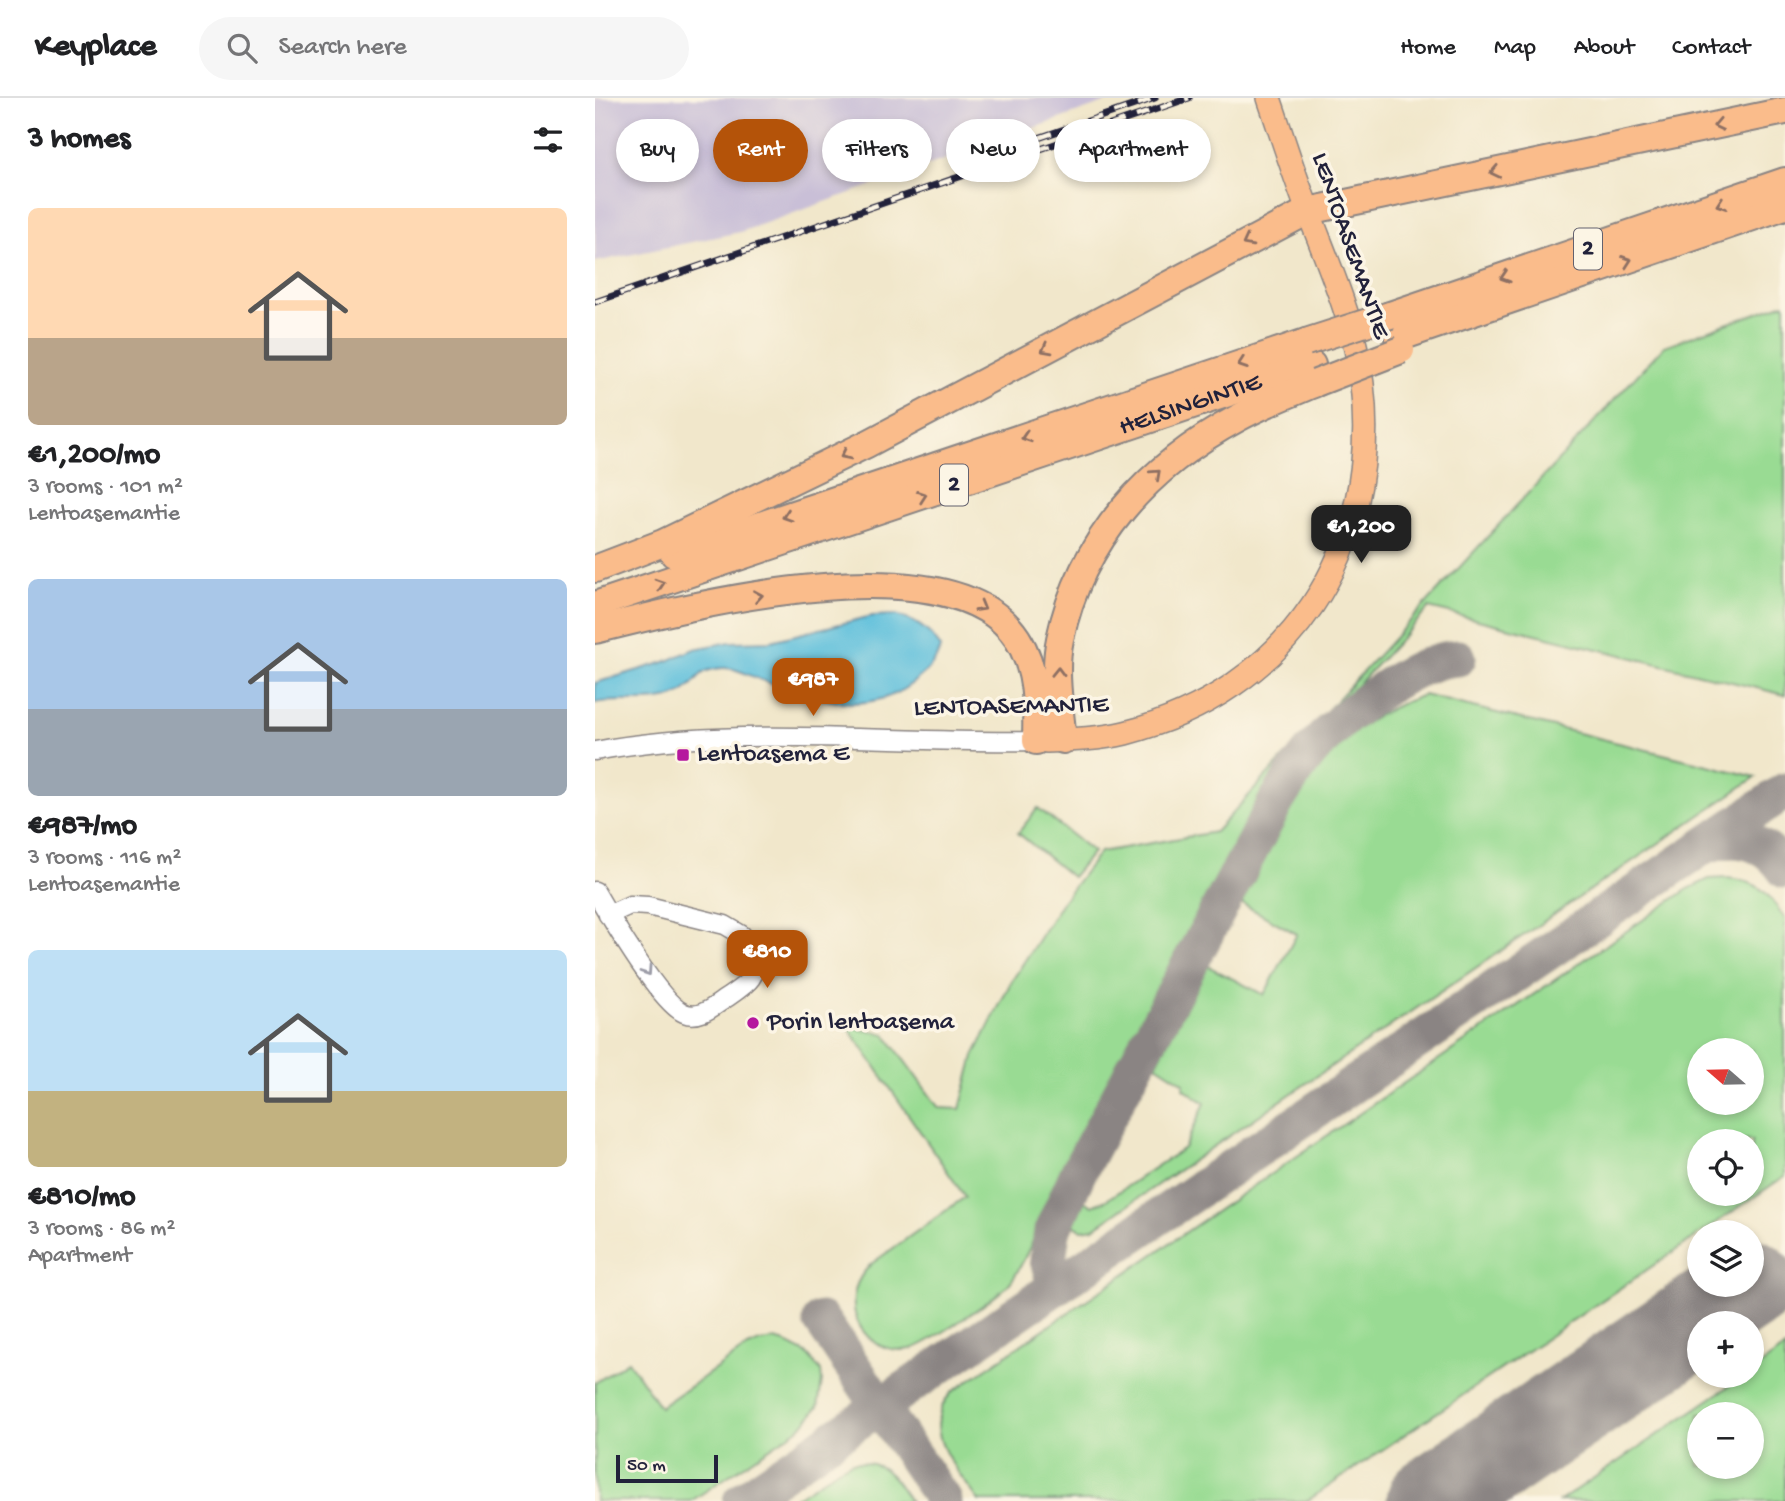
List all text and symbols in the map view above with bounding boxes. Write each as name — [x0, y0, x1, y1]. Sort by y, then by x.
search box — [199, 17, 689, 80]
text: Keyplace — [35, 29, 157, 67]
icon: search — [223, 29, 261, 67]
text: Search here — [279, 33, 407, 64]
text: Home — [1400, 34, 1456, 63]
text: Map — [1494, 34, 1536, 63]
text: About — [1574, 34, 1634, 63]
text: Contact — [1672, 34, 1750, 63]
one-way arrow — [1712, 117, 1724, 132]
chip: Buy — [616, 119, 699, 182]
chip: Rent — [713, 119, 808, 182]
chip: Filters — [822, 119, 932, 182]
chip: New — [946, 119, 1040, 182]
chip: Apartment — [1054, 119, 1211, 182]
icon: filters — [529, 121, 567, 159]
text: 3 homes — [28, 123, 130, 158]
street label: LENTOASEMANTIE — [1303, 149, 1396, 344]
one-way arrow — [1489, 163, 1501, 178]
one-way arrow — [1715, 196, 1727, 210]
road number: 2 — [1574, 229, 1602, 270]
one-way arrow — [1242, 234, 1255, 248]
icon: home — [235, 253, 361, 379]
one-way arrow — [1621, 255, 1633, 269]
one-way arrow — [1500, 269, 1512, 283]
one-way arrow — [1041, 341, 1054, 354]
one-way arrow — [1236, 356, 1248, 370]
street label: HELSINGINTIE — [1115, 367, 1266, 444]
one-way arrow — [1020, 429, 1033, 443]
text: €1,200/mo — [28, 439, 160, 474]
one-way arrow — [840, 446, 852, 460]
road number: 2 — [940, 464, 968, 506]
one-way arrow — [1148, 470, 1161, 482]
text: 3 rooms · 101 m² — [28, 474, 183, 501]
one-way arrow — [915, 490, 928, 504]
text: Lentoasemantie — [28, 501, 180, 528]
pin: €1,200 — [1304, 505, 1418, 565]
one-way arrow — [781, 508, 793, 522]
text: €1,200 — [1327, 514, 1395, 541]
one-way arrow — [653, 577, 665, 592]
one-way arrow — [752, 590, 764, 605]
one-way arrow — [973, 599, 986, 612]
icon: home — [235, 624, 361, 750]
pin: €987 — [772, 658, 854, 718]
one-way arrow — [1051, 666, 1066, 677]
text: €987 — [788, 667, 838, 694]
street label: LENTOASEMANTIE — [913, 691, 1109, 725]
place label: Lentoasema E — [697, 740, 850, 771]
marker: Lentoasema E — [675, 747, 691, 763]
text: €987/mo — [28, 810, 137, 845]
text: 3 rooms · 116 m² — [28, 845, 181, 872]
text: Lentoasemantie — [28, 872, 180, 899]
pin: €810 — [726, 930, 808, 990]
text: €810 — [743, 939, 791, 966]
one-way arrow — [638, 963, 651, 976]
icon: home — [235, 995, 361, 1121]
place label: Porin lentoasema — [766, 1008, 956, 1039]
marker: Porin lentoasema — [745, 1015, 761, 1031]
north arrow — [1687, 1038, 1764, 1115]
map controls — [1687, 1038, 1764, 1479]
button: locate — [1687, 1129, 1764, 1206]
text: €810/mo — [28, 1181, 136, 1216]
text: 3 rooms · 86 m² — [28, 1216, 175, 1243]
button: layers — [1687, 1220, 1764, 1297]
text: Apartment — [28, 1243, 132, 1270]
button: + — [1687, 1311, 1764, 1388]
button: − — [1687, 1402, 1764, 1479]
scale bar — [616, 1452, 717, 1484]
text: 50 m — [627, 1455, 666, 1478]

